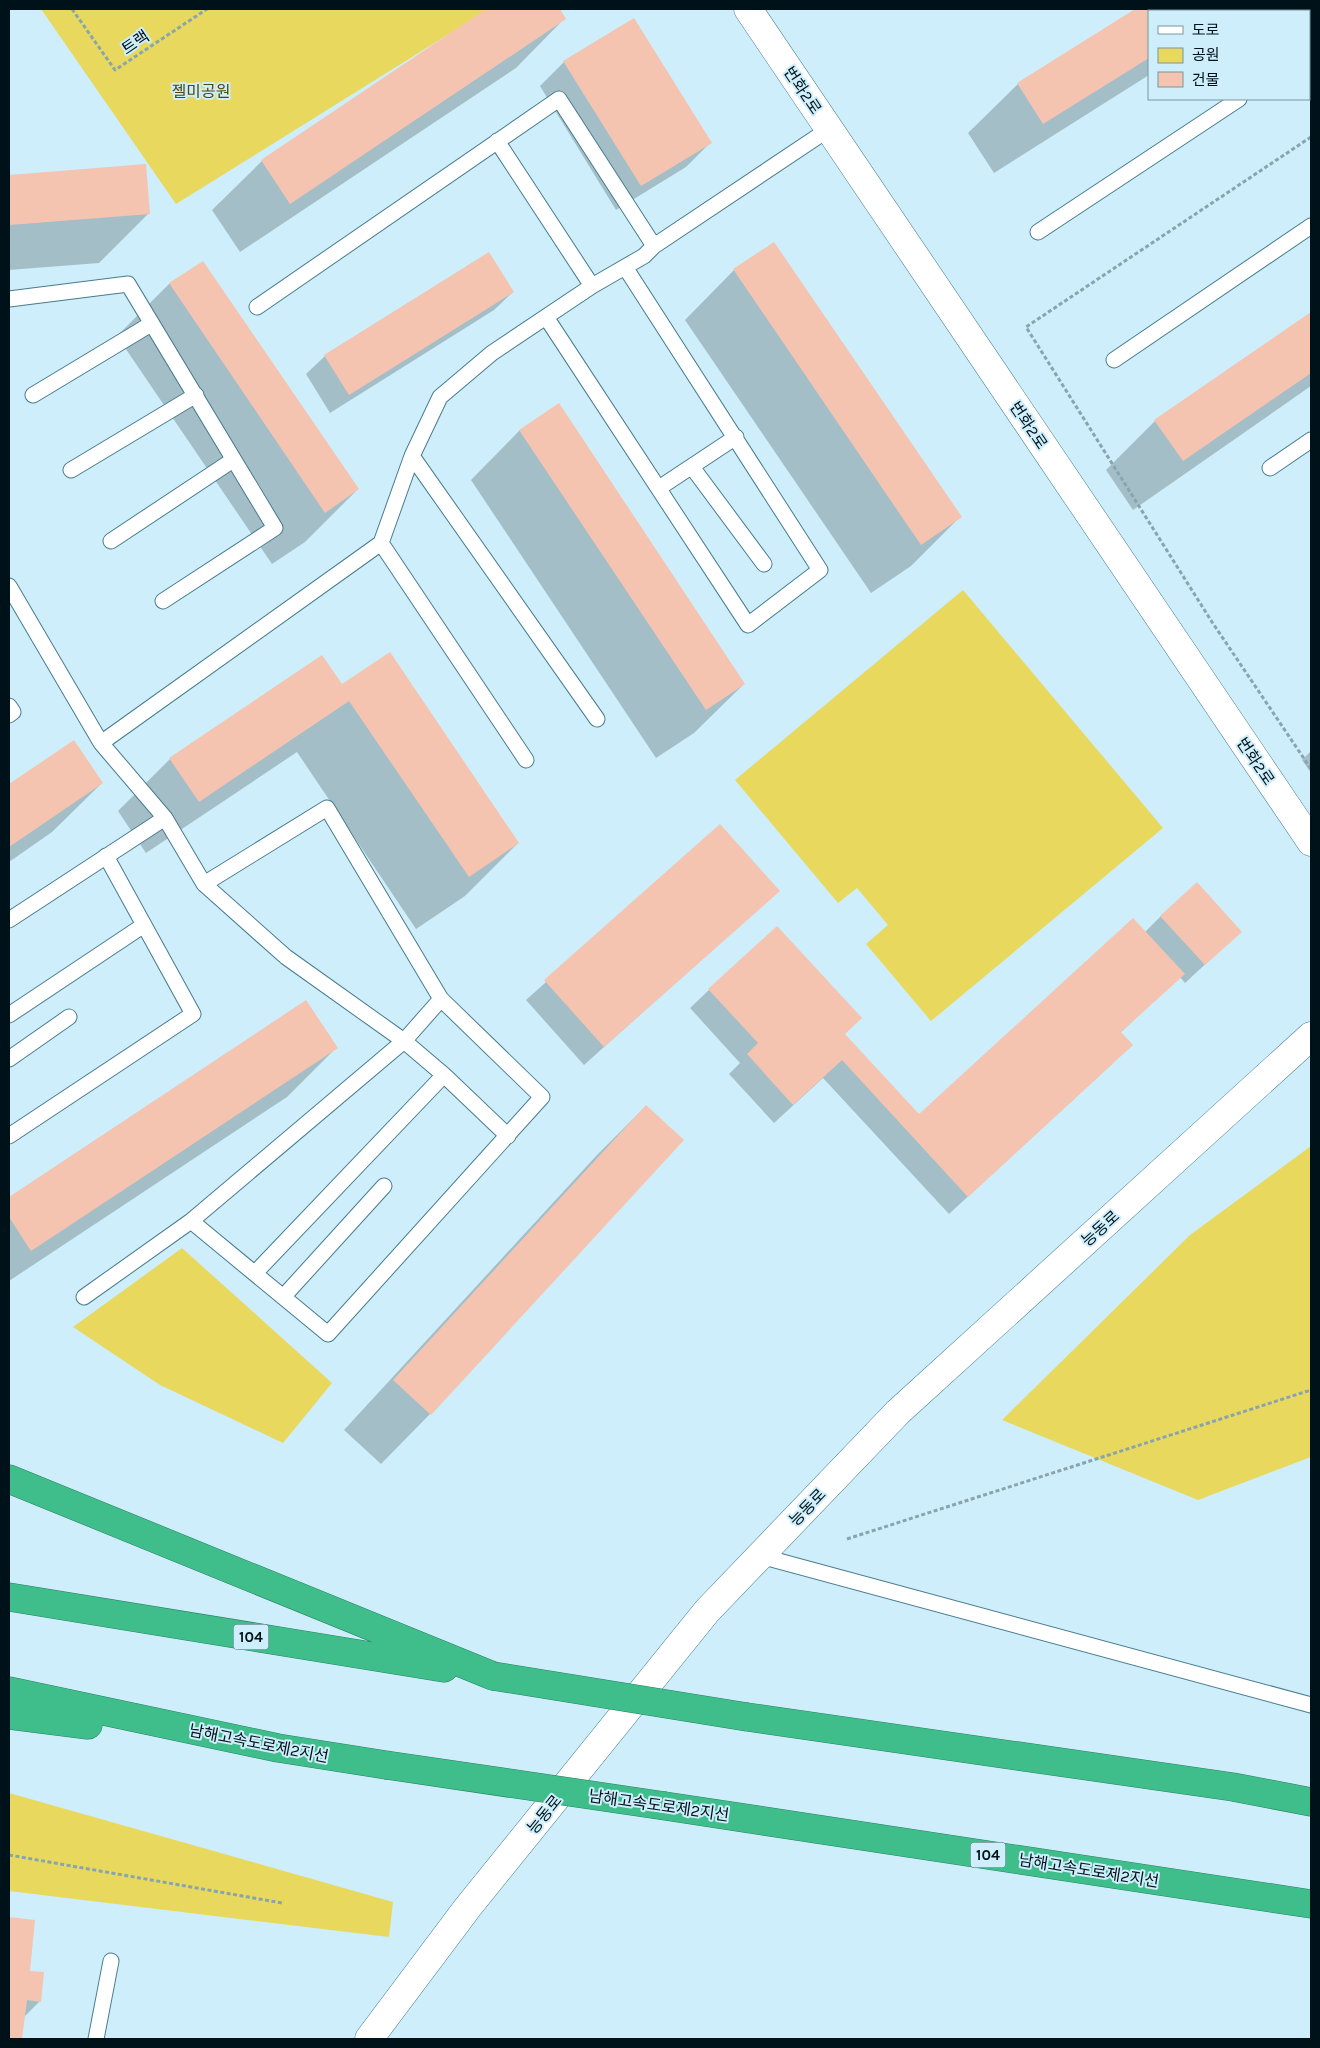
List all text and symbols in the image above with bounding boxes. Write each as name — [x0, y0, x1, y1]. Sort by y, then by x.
legend — [1148, 10, 1310, 100]
text: 도로 — [1192, 21, 1220, 39]
street label: 트랙 — [118, 26, 153, 59]
text: 공원 — [1192, 46, 1220, 64]
street label: 번화2로 — [780, 63, 826, 118]
text: 건물 — [1192, 71, 1220, 89]
park label: 젤미공원 — [172, 82, 230, 101]
street label: 번화2로 — [1006, 398, 1052, 453]
street label: 번화2로 — [1233, 734, 1279, 789]
street label: 능동로 — [1078, 1206, 1123, 1250]
street label: 능동로 — [785, 1485, 830, 1530]
road number: 104 — [234, 1624, 268, 1650]
street label: 남해고속도로제2지선 — [188, 1721, 330, 1766]
street label: 남해고속도로제2지선 — [587, 1786, 730, 1825]
street label: 능동로 — [523, 1791, 566, 1837]
road number: 104 — [970, 1842, 1006, 1868]
street label: 남해고속도로제2지선 — [1017, 1850, 1160, 1891]

